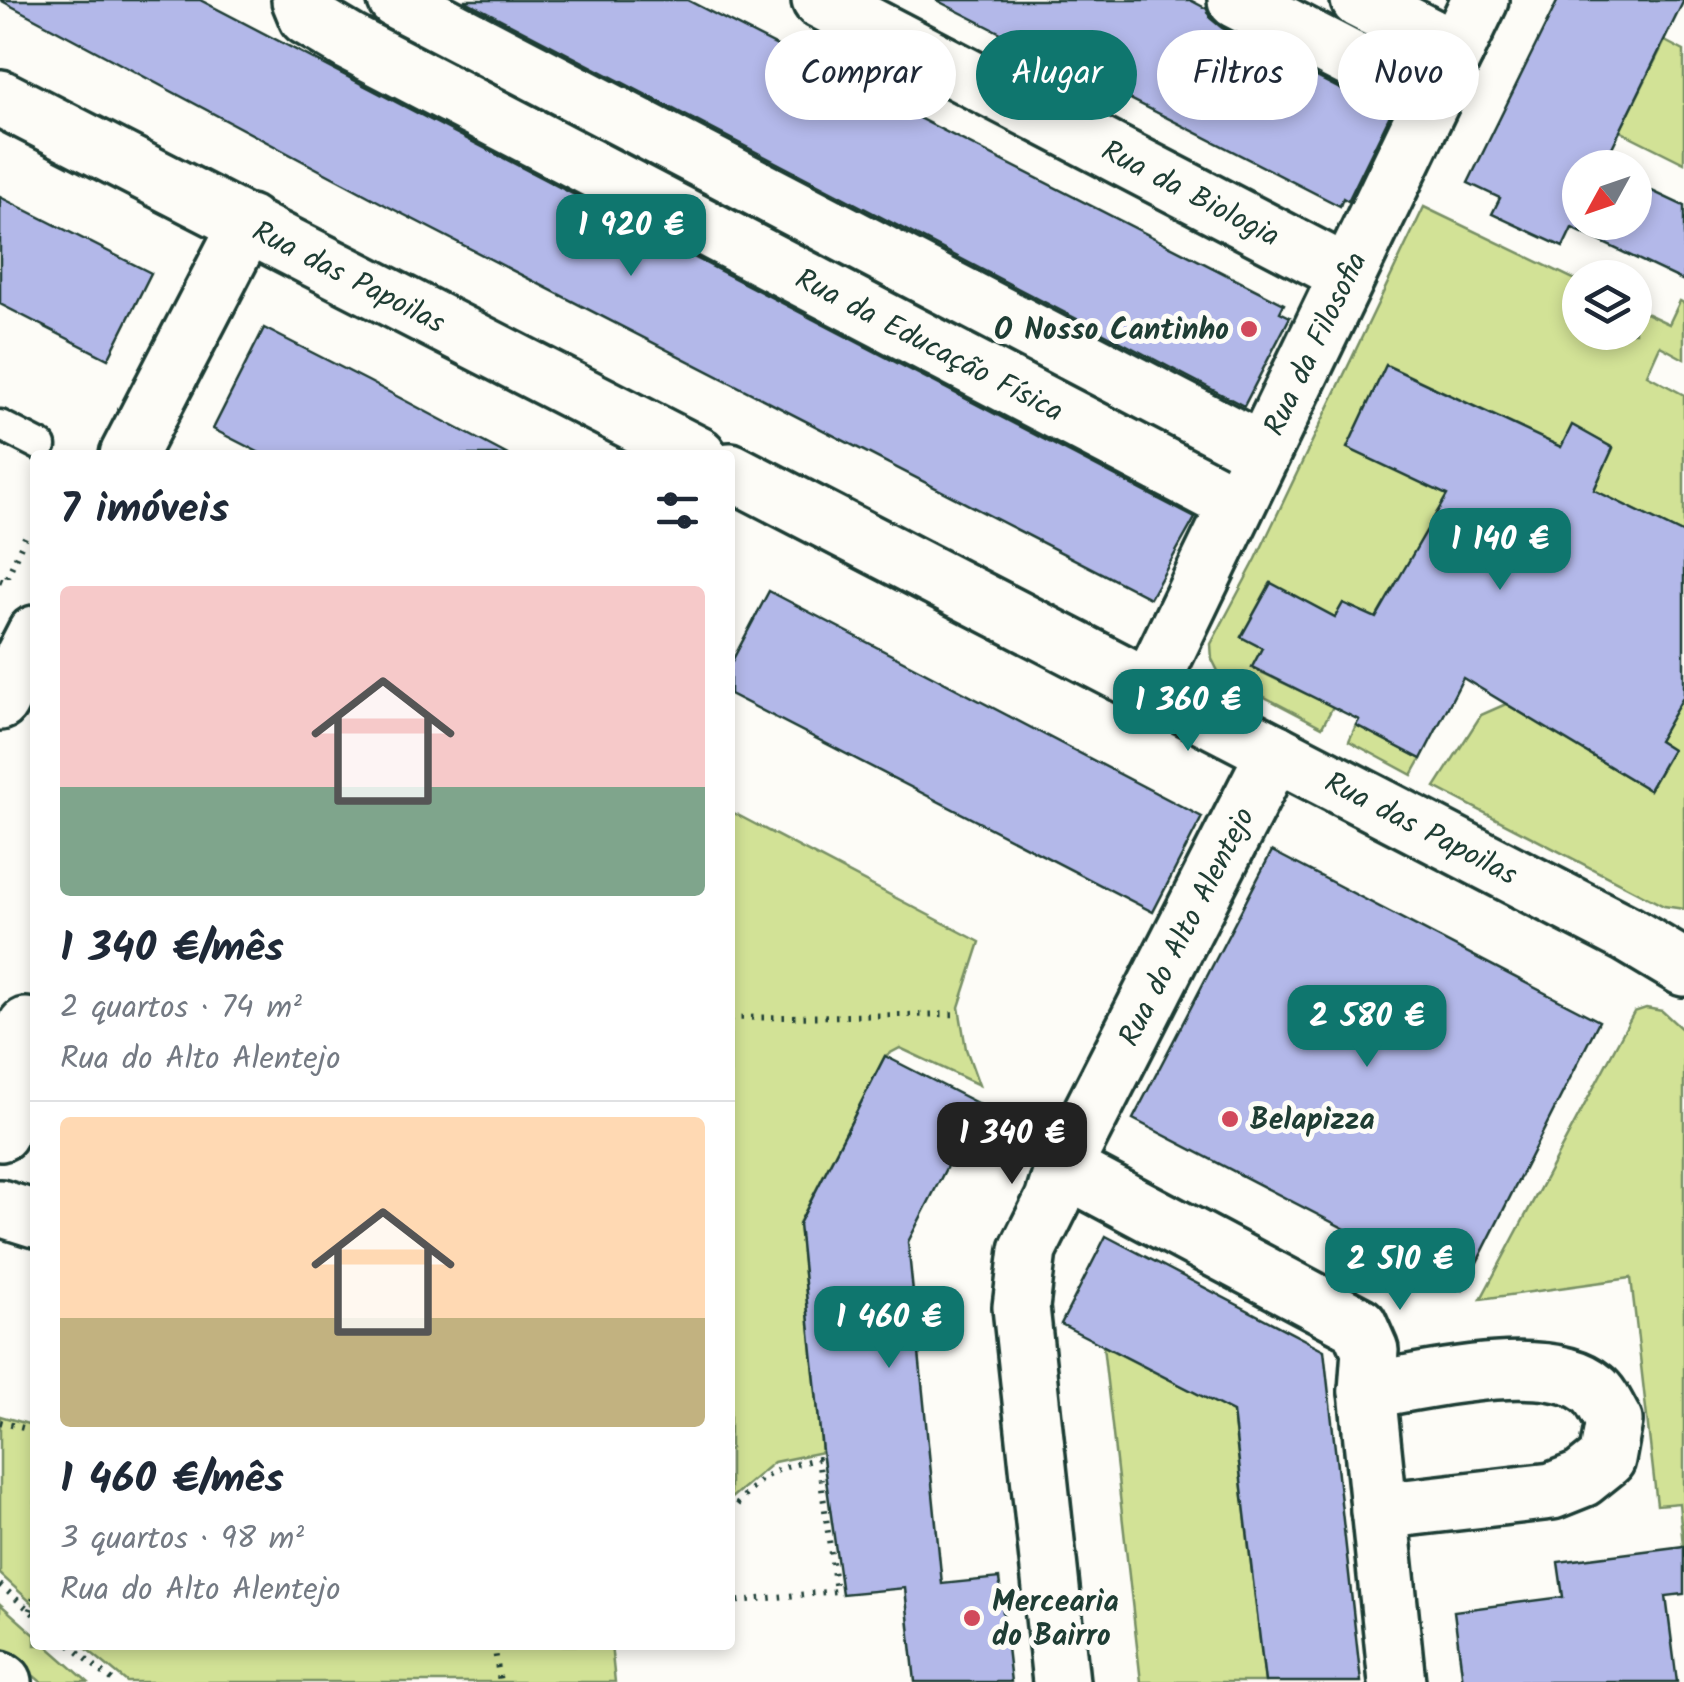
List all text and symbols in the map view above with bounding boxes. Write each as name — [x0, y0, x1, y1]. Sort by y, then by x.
chip: Comprar — [765, 30, 956, 120]
chip: Alugar — [976, 30, 1137, 120]
chip: Filtros — [1157, 30, 1318, 120]
chip: Novo — [1338, 30, 1479, 120]
street label: Rua da Biologia — [1092, 128, 1288, 261]
north arrow — [1562, 150, 1652, 240]
map controls — [1562, 150, 1652, 350]
pin: 1 920 € — [539, 194, 723, 279]
text: 1 920 € — [578, 201, 684, 252]
street label: Rua das Papoilas — [243, 209, 453, 348]
street label: Rua da Filosofia — [1252, 244, 1381, 445]
street label: Rua da Educação Física — [786, 256, 1072, 436]
button: layers — [1562, 260, 1652, 350]
place label: O Nosso Cantinho — [994, 307, 1229, 355]
marker: O Nosso Cantinho — [1238, 318, 1260, 340]
text: 7 imóveis — [60, 477, 229, 544]
icon: filters — [650, 483, 705, 538]
pin: 1 140 € — [1408, 508, 1592, 593]
text: 1 140 € — [1451, 515, 1549, 566]
icon: home — [293, 651, 473, 831]
pin: 1 360 € — [1096, 669, 1280, 754]
text: 1 360 € — [1135, 676, 1241, 727]
street label: Rua das Papoilas — [1315, 760, 1526, 900]
street label: Rua do Alto Alentejo — [1107, 799, 1269, 1055]
text: 1 340 €/mês — [60, 916, 284, 983]
text: 2 quartos · 74 m² — [60, 983, 302, 1034]
pin: 2 580 € — [1275, 985, 1459, 1070]
text: 2 580 € — [1309, 992, 1425, 1043]
text: Rua do Alto Alentejo — [60, 1034, 340, 1085]
place label: Belapizza — [1250, 1097, 1375, 1145]
pin: 1 340 € — [920, 1102, 1104, 1187]
marker: Belapizza — [1219, 1108, 1241, 1130]
text: 1 340 € — [959, 1109, 1065, 1160]
icon: home — [293, 1182, 473, 1362]
pin: 2 510 € — [1308, 1228, 1492, 1313]
text: 2 510 € — [1347, 1235, 1453, 1286]
pin: 1 460 € — [797, 1286, 981, 1371]
text: 1 460 € — [836, 1293, 942, 1344]
text: 1 460 €/mês — [60, 1447, 284, 1514]
text: 3 quartos · 98 m² — [60, 1514, 304, 1565]
text: Rua do Alto Alentejo — [60, 1565, 340, 1616]
place label: Mercearia do Bairro — [992, 1579, 1119, 1661]
marker: Mercearia do Bairro — [961, 1607, 983, 1629]

